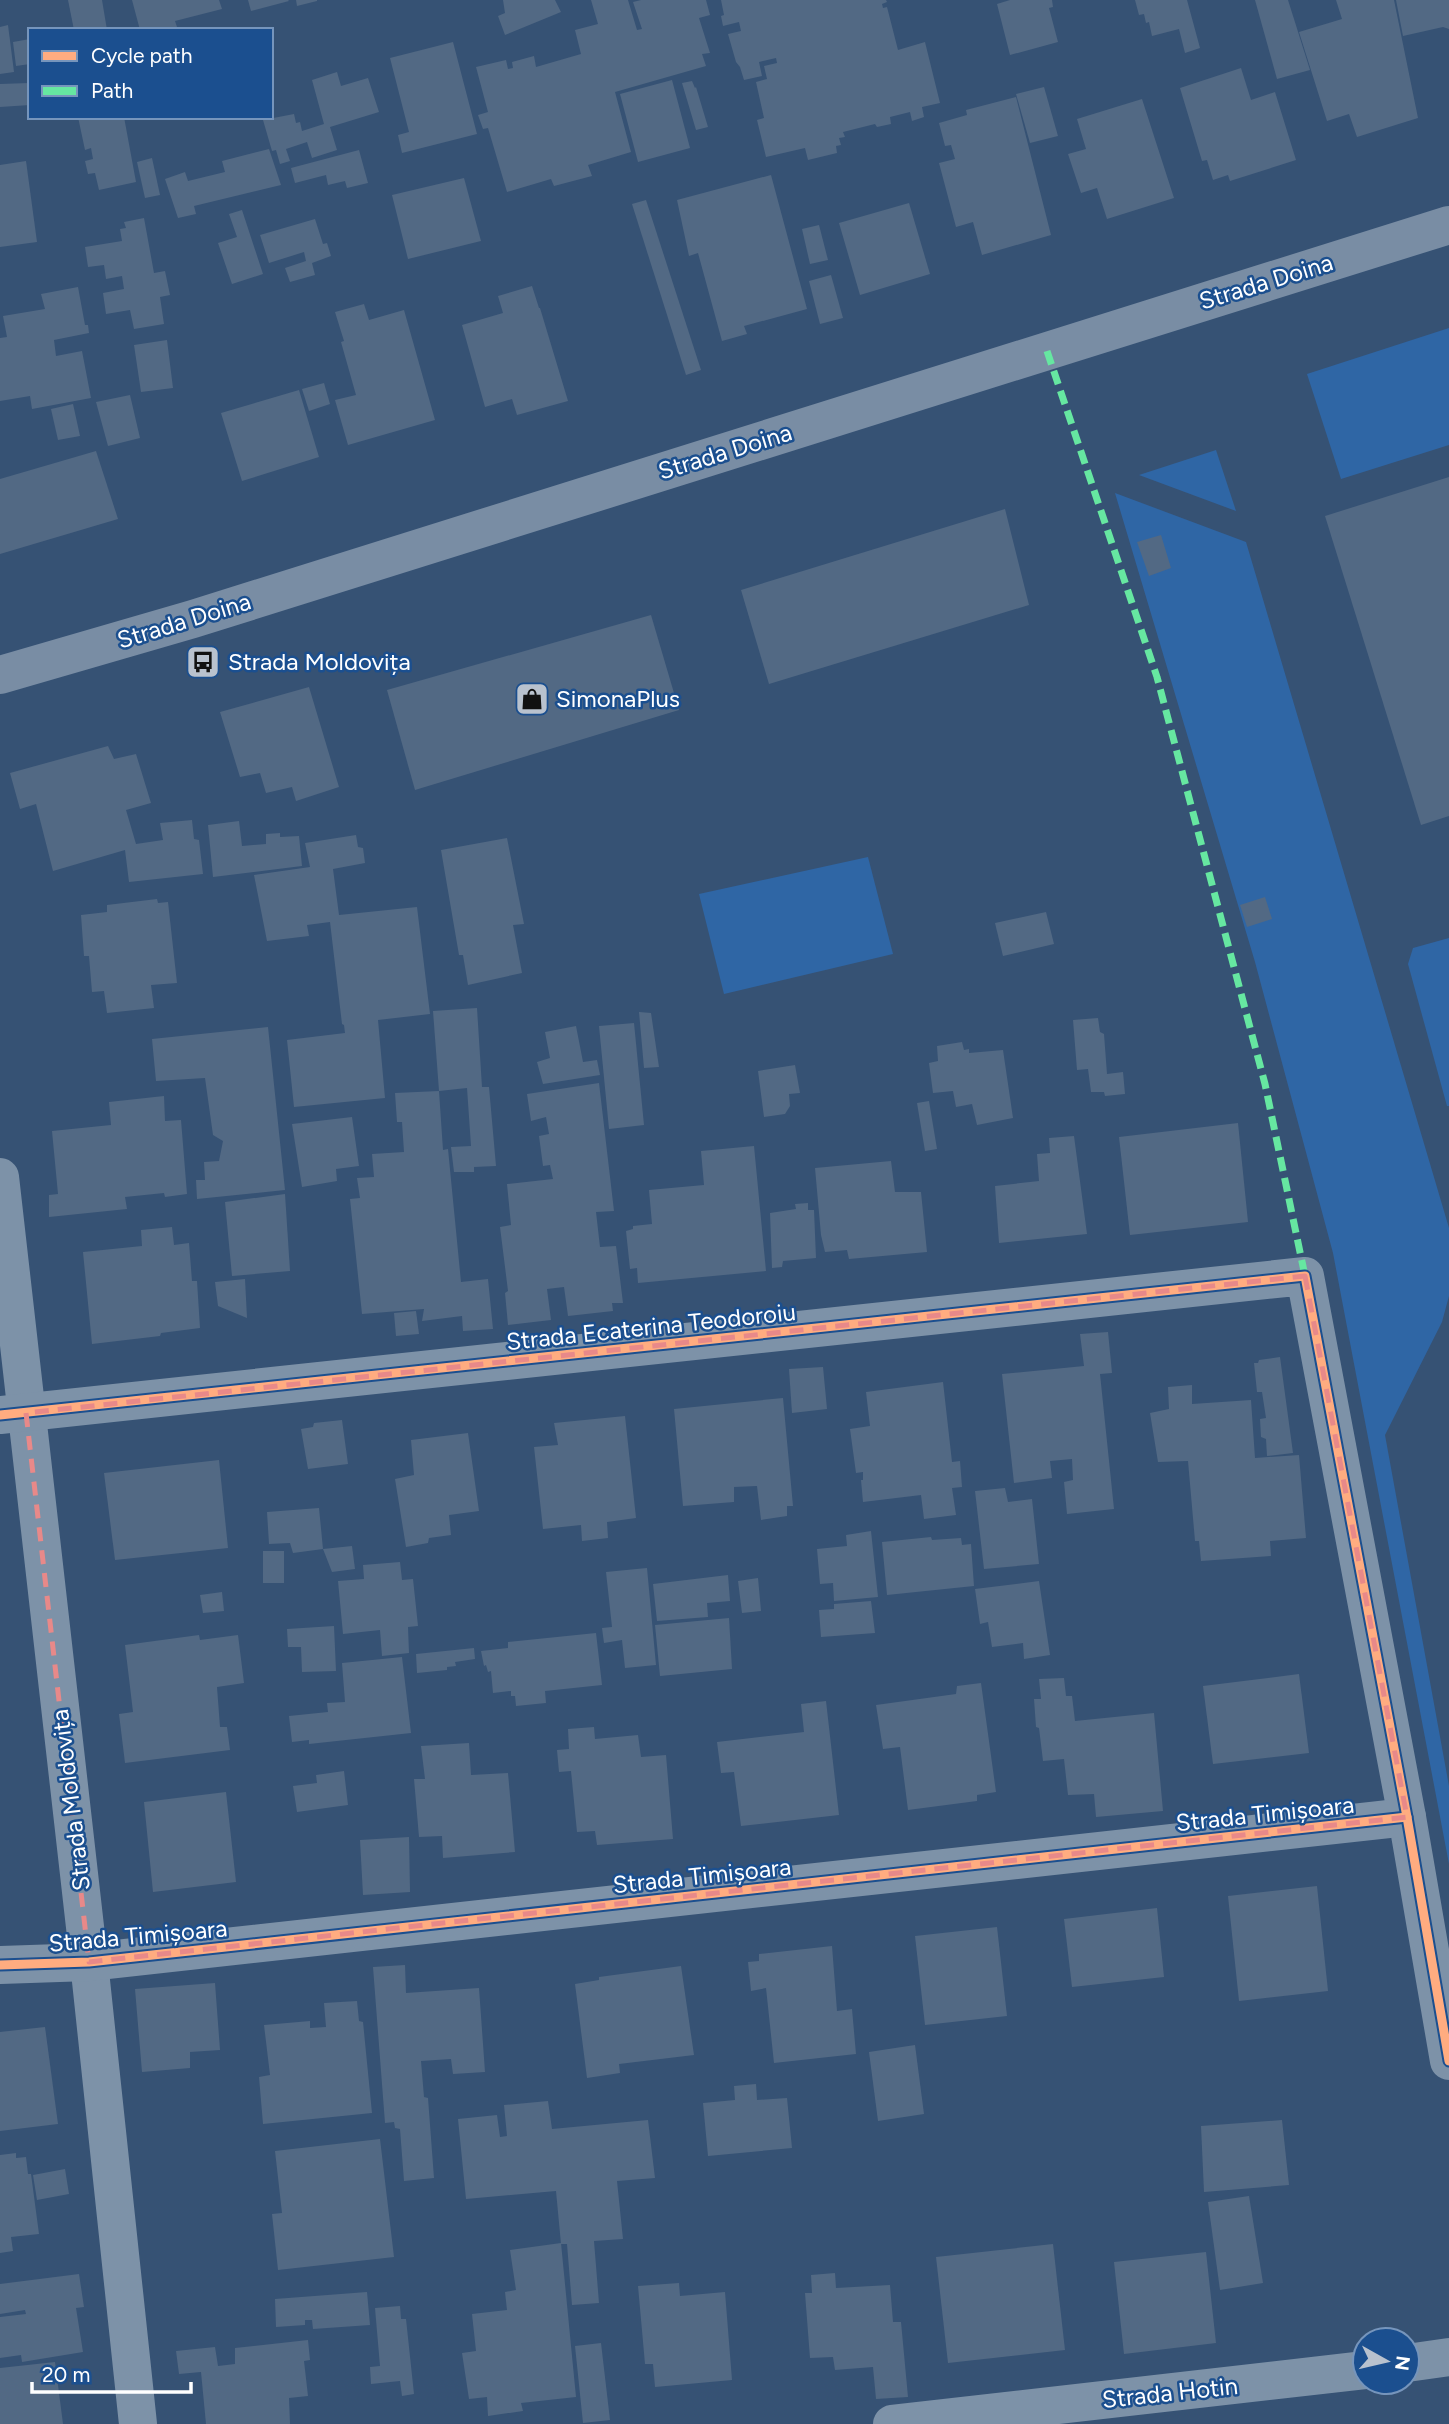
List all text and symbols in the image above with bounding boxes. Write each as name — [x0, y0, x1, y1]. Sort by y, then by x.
legend — [28, 28, 273, 119]
text: Cycle path — [91, 43, 192, 68]
text: Path — [91, 78, 133, 103]
street label: Strada Doina — [1196, 247, 1336, 316]
street label: Strada Doina — [655, 417, 795, 486]
street label: Strada Doina — [114, 586, 254, 655]
bus stop icon: Strada Moldovița — [184, 643, 222, 681]
place label: Strada Moldovița — [228, 647, 411, 676]
shop icon: SimonaPlus — [513, 680, 551, 718]
place label: SimonaPlus — [556, 684, 680, 713]
street label: Strada Ecaterina Teodoroiu — [505, 1297, 797, 1356]
street label: Strada Moldovița — [45, 1708, 96, 1893]
street label: Strada Timișoara — [1174, 1790, 1355, 1837]
street label: Strada Timișoara — [611, 1852, 792, 1899]
street label: Strada Timișoara — [48, 1913, 228, 1958]
north arrow — [1351, 2326, 1421, 2396]
scale bar — [32, 2350, 191, 2394]
text: N — [1390, 2354, 1415, 2372]
text: 20 m — [42, 2362, 90, 2387]
street label: Strada Hotin — [1101, 2371, 1239, 2414]

